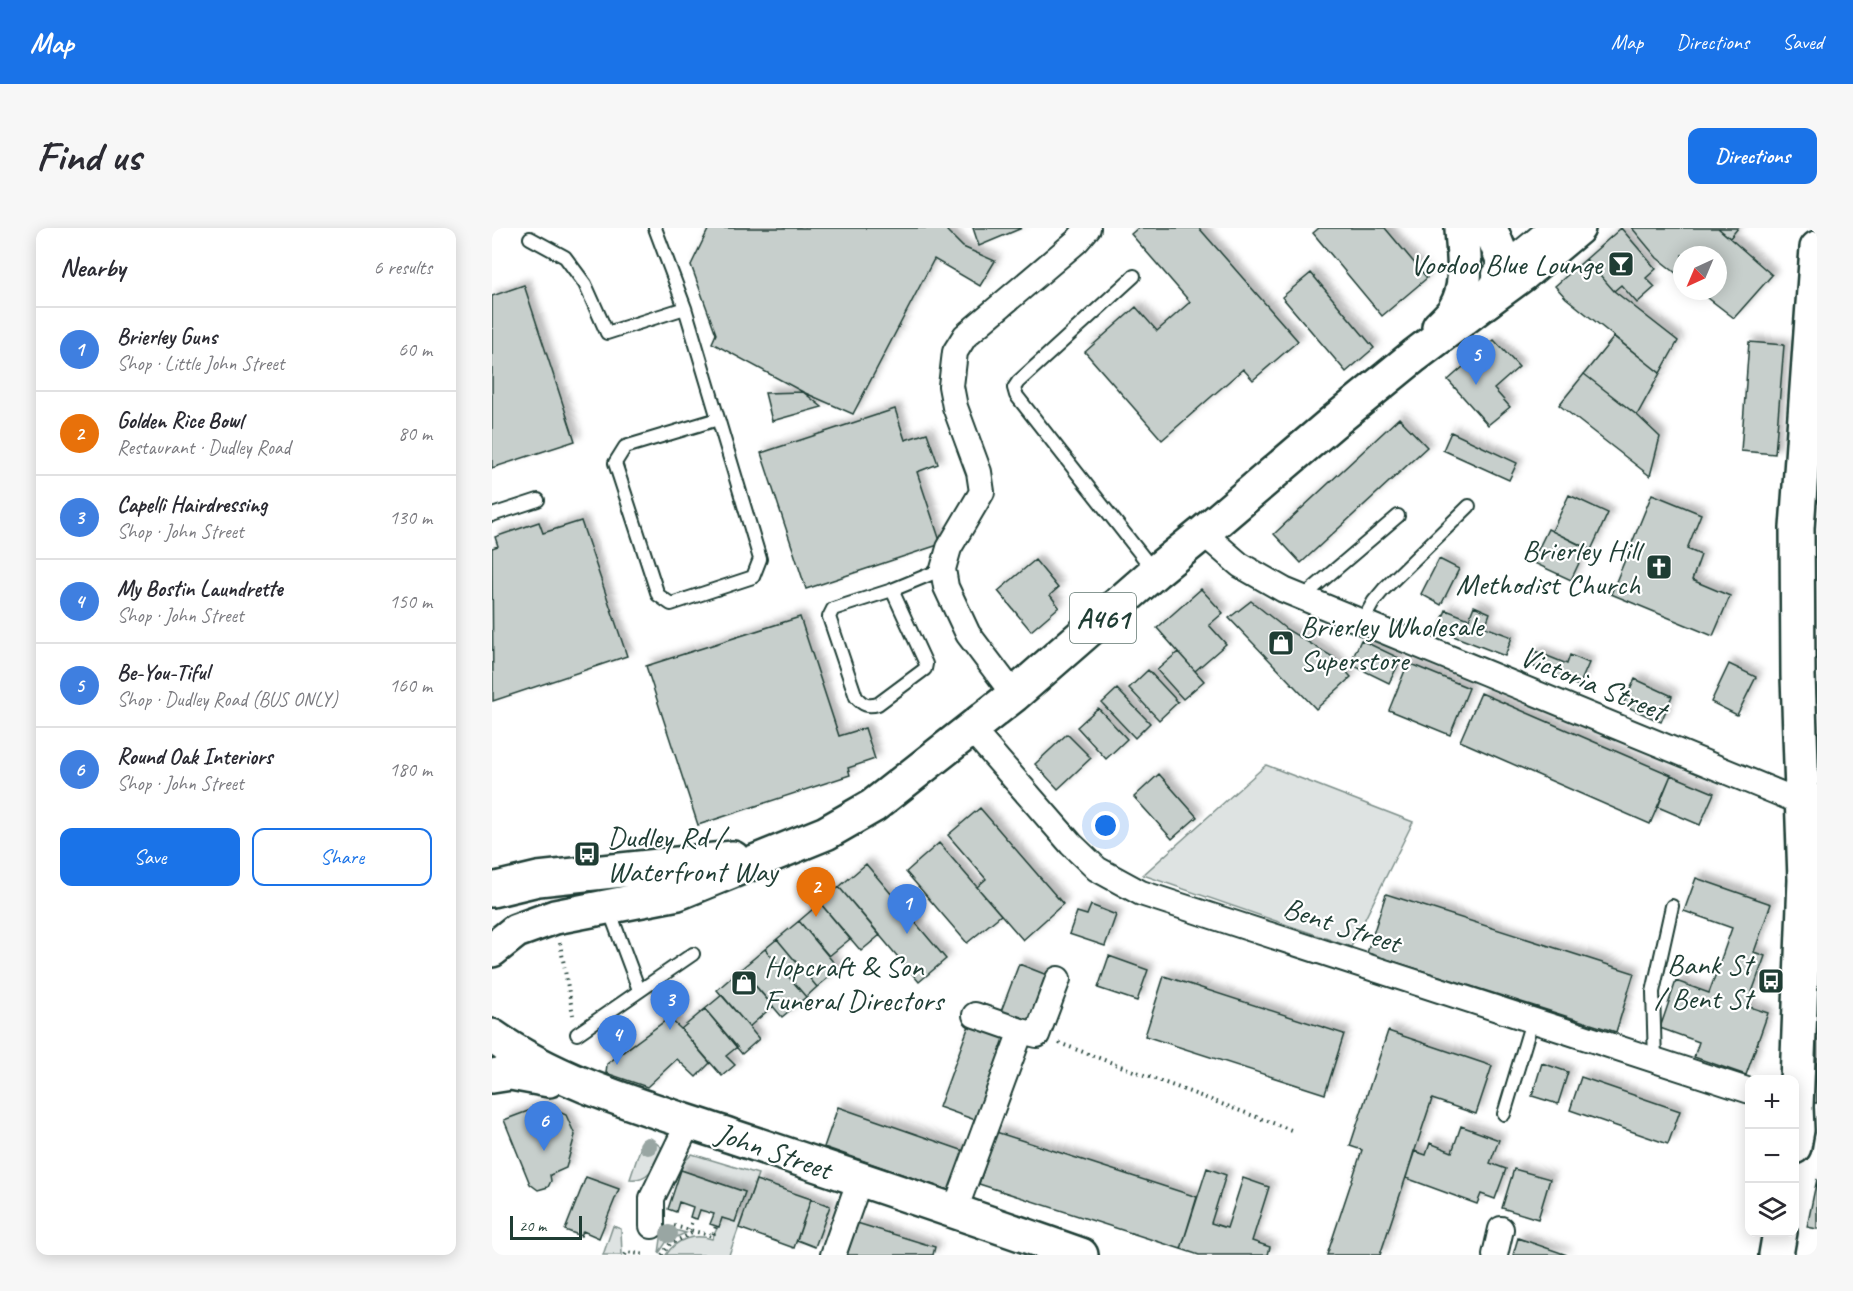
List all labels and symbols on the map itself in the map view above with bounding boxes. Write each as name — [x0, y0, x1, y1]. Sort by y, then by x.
place label: Voodoo Blue Lounge — [1410, 245, 1604, 283]
north arrow — [1673, 246, 1727, 300]
bar icon: Voodoo Blue Lounge — [1606, 249, 1636, 279]
pin: 5 — [1456, 336, 1496, 385]
place label: Brierley Hill Methodist Church — [1456, 531, 1645, 603]
church icon: Brierley Hill Methodist Church — [1644, 552, 1674, 582]
road number: A461 — [1070, 593, 1136, 643]
place label: Brierley Wholesale Superstore — [1300, 607, 1485, 679]
shop icon: Brierley Wholesale Superstore — [1266, 628, 1296, 658]
street label: Victoria Street — [1515, 637, 1675, 731]
your location — [1091, 811, 1120, 840]
place label: Dudley Rd / Waterfront Way — [607, 818, 780, 890]
bus stop icon: Dudley Rd / Waterfront Way — [572, 839, 602, 869]
pin: 2 — [796, 868, 836, 917]
pin: 1 — [888, 884, 926, 934]
street label: Bent Street — [1279, 888, 1408, 963]
place label: Bank St / Bent St — [1654, 945, 1756, 1017]
place label: Hopcraft & Son Funeral Directors — [764, 947, 946, 1019]
bus stop icon: Bank St / Bent St — [1756, 966, 1786, 996]
shop icon: Hopcraft & Son Funeral Directors — [729, 968, 759, 998]
pin: 3 — [650, 980, 690, 1030]
pin: 4 — [598, 1016, 636, 1065]
pin: 6 — [524, 1102, 564, 1151]
street label: John Street — [710, 1113, 839, 1189]
scale bar — [510, 1213, 582, 1240]

